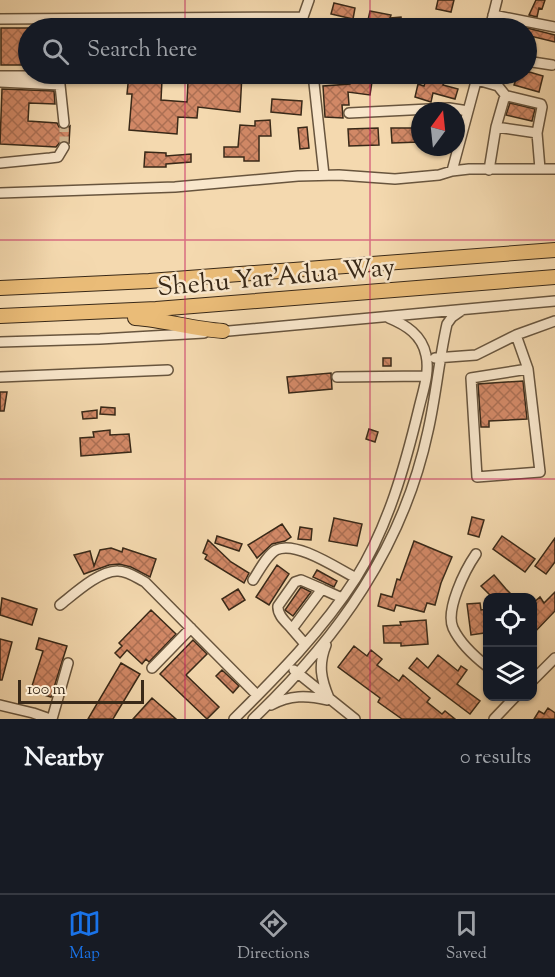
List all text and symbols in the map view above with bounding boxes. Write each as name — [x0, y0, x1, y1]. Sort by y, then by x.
search box — [18, 18, 537, 84]
icon: search — [39, 35, 72, 68]
text: Search here — [87, 35, 197, 67]
north arrow — [411, 102, 465, 156]
street label: Shehu Yar'Adua Way — [156, 250, 397, 307]
map controls — [483, 593, 537, 701]
button: locate — [483, 593, 537, 647]
button: layers — [483, 647, 537, 701]
scale bar — [18, 677, 144, 704]
text: 100 m — [27, 679, 66, 702]
text: Nearby — [24, 740, 104, 777]
text: 0 results — [460, 744, 531, 773]
tab: Map — [68, 907, 101, 966]
tab: Directions — [237, 907, 310, 966]
tab: Saved — [446, 907, 487, 966]

